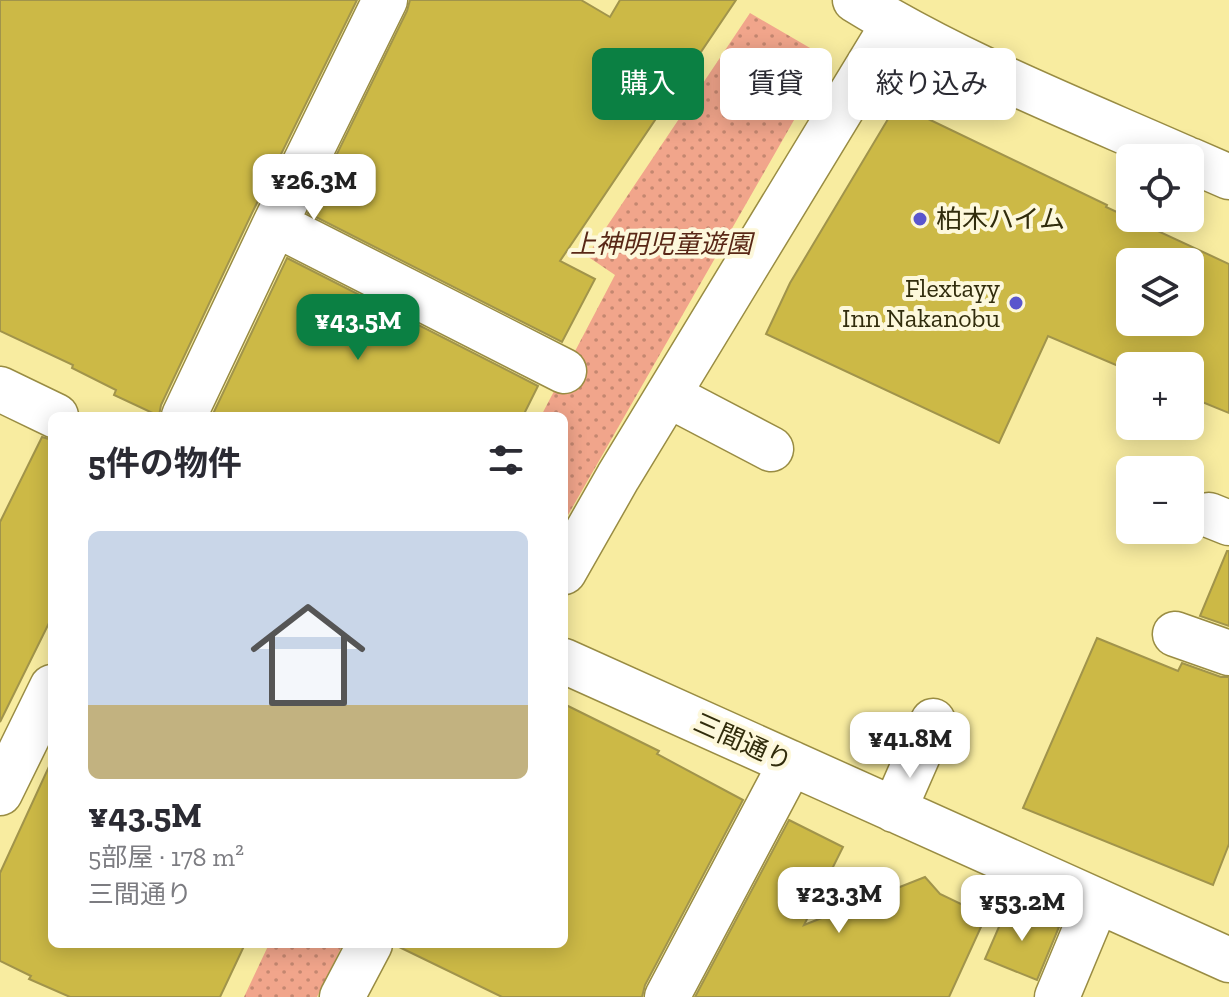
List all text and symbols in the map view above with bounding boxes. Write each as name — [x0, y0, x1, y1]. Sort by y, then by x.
chip: 購入 — [592, 48, 704, 120]
chip: 賃貸 — [720, 48, 832, 120]
chip: 絞り込み — [848, 48, 1016, 120]
map controls — [1116, 144, 1204, 544]
button: locate — [1116, 144, 1204, 232]
pin: ¥26.3M — [249, 154, 379, 222]
text: ¥26.3M — [271, 164, 357, 196]
place label: 柏木ハイム — [936, 203, 1065, 235]
marker: 柏木ハイム — [911, 210, 929, 228]
park label: 上神明児童遊園 — [570, 228, 756, 260]
button: layers — [1116, 248, 1204, 336]
place label: Flextayy Inn Nakanobu — [842, 272, 1001, 334]
pin: ¥43.5M — [293, 294, 423, 362]
marker: Flextayy Inn Nakanobu — [1007, 294, 1025, 312]
text: ¥43.5M — [314, 304, 402, 336]
button: + — [1116, 352, 1204, 440]
icon: filters — [484, 438, 528, 482]
text: 5件の物件 — [88, 443, 242, 484]
button: − — [1116, 456, 1204, 544]
icon: home — [236, 583, 380, 727]
street label: 三間通り — [689, 706, 797, 778]
pin: ¥41.8M — [845, 712, 975, 780]
text: ¥41.8M — [868, 722, 952, 754]
text: ¥43.5M — [88, 795, 202, 836]
text: 5部屋 · 178 m² — [88, 841, 244, 873]
pin: ¥23.3M — [774, 867, 904, 935]
pin: ¥53.2M — [957, 875, 1087, 943]
text: ¥23.3M — [796, 877, 882, 909]
text: 三間通り — [88, 878, 192, 910]
text: ¥53.2M — [979, 885, 1065, 917]

